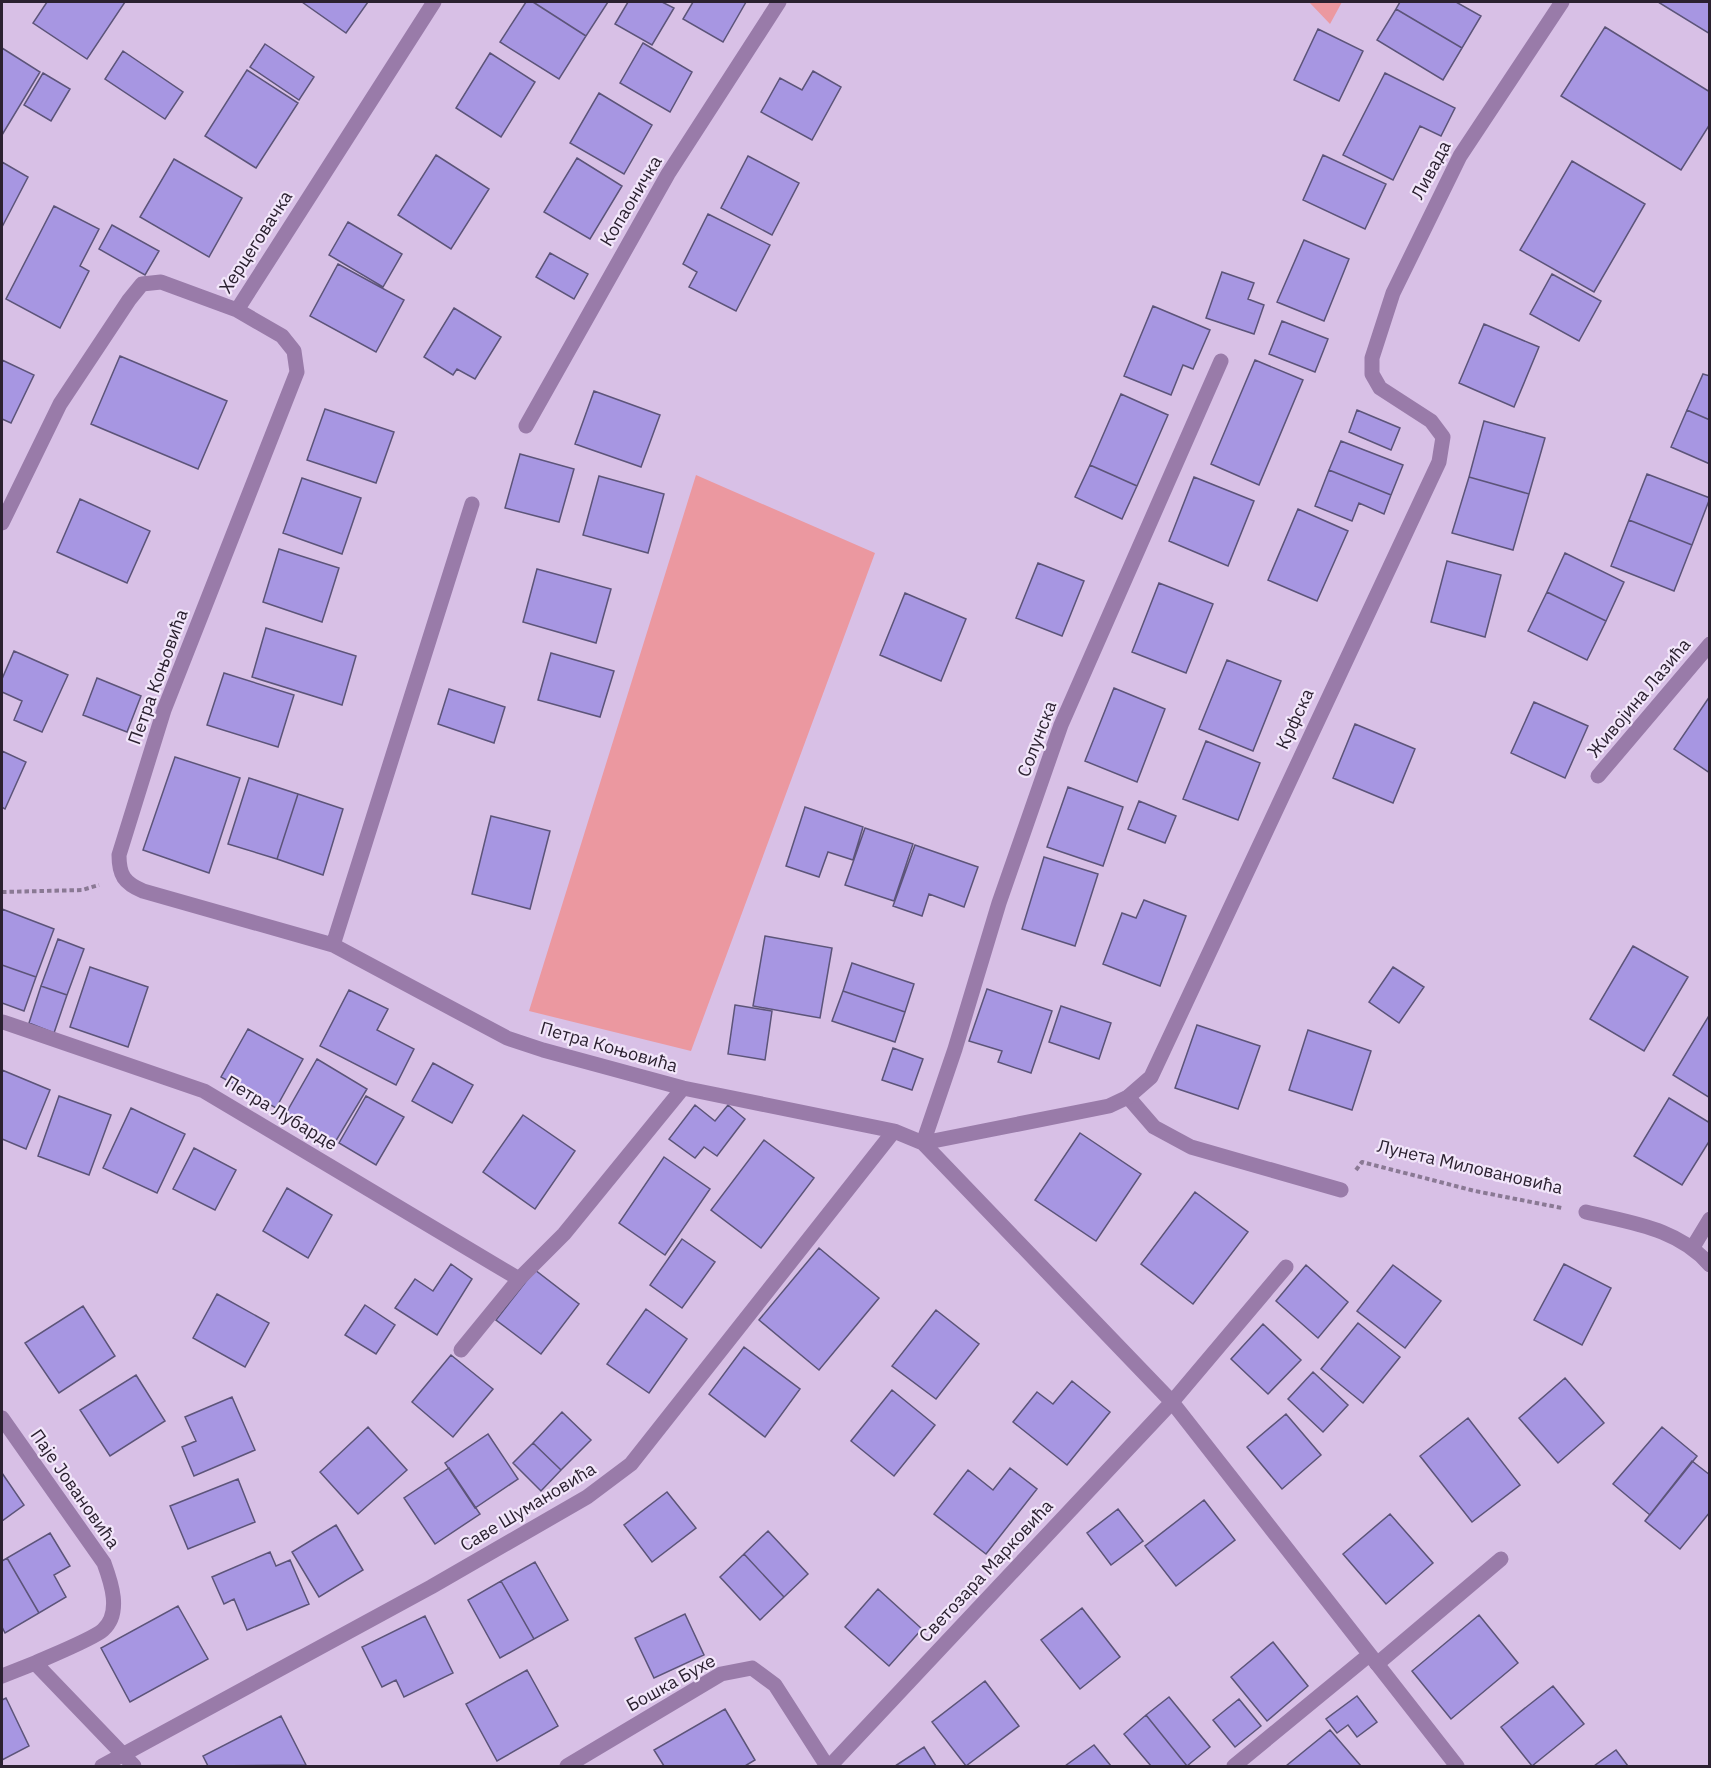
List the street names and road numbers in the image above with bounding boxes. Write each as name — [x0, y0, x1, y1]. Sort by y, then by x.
street label: Ливада — [1406, 136, 1456, 203]
street label: Копаоничка — [595, 151, 667, 250]
street label: Херцеговачка — [214, 186, 297, 297]
street label: Петра Коњовића — [122, 606, 193, 747]
street label: Живојина Лазића — [1582, 633, 1696, 762]
street label: Крфска — [1271, 684, 1319, 753]
street label: Солунска — [1012, 697, 1062, 780]
street label: Петра Коњовића — [538, 1016, 681, 1077]
street label: Петра Лубарде — [221, 1070, 342, 1155]
street label: Лунета Миловановића — [1375, 1134, 1566, 1199]
street label: Паје Јовановића — [26, 1425, 125, 1553]
street label: Саве Шумановића — [456, 1457, 600, 1556]
street label: Светозара Марковића — [914, 1494, 1058, 1647]
street label: Бошка Бухе — [622, 1649, 720, 1717]

